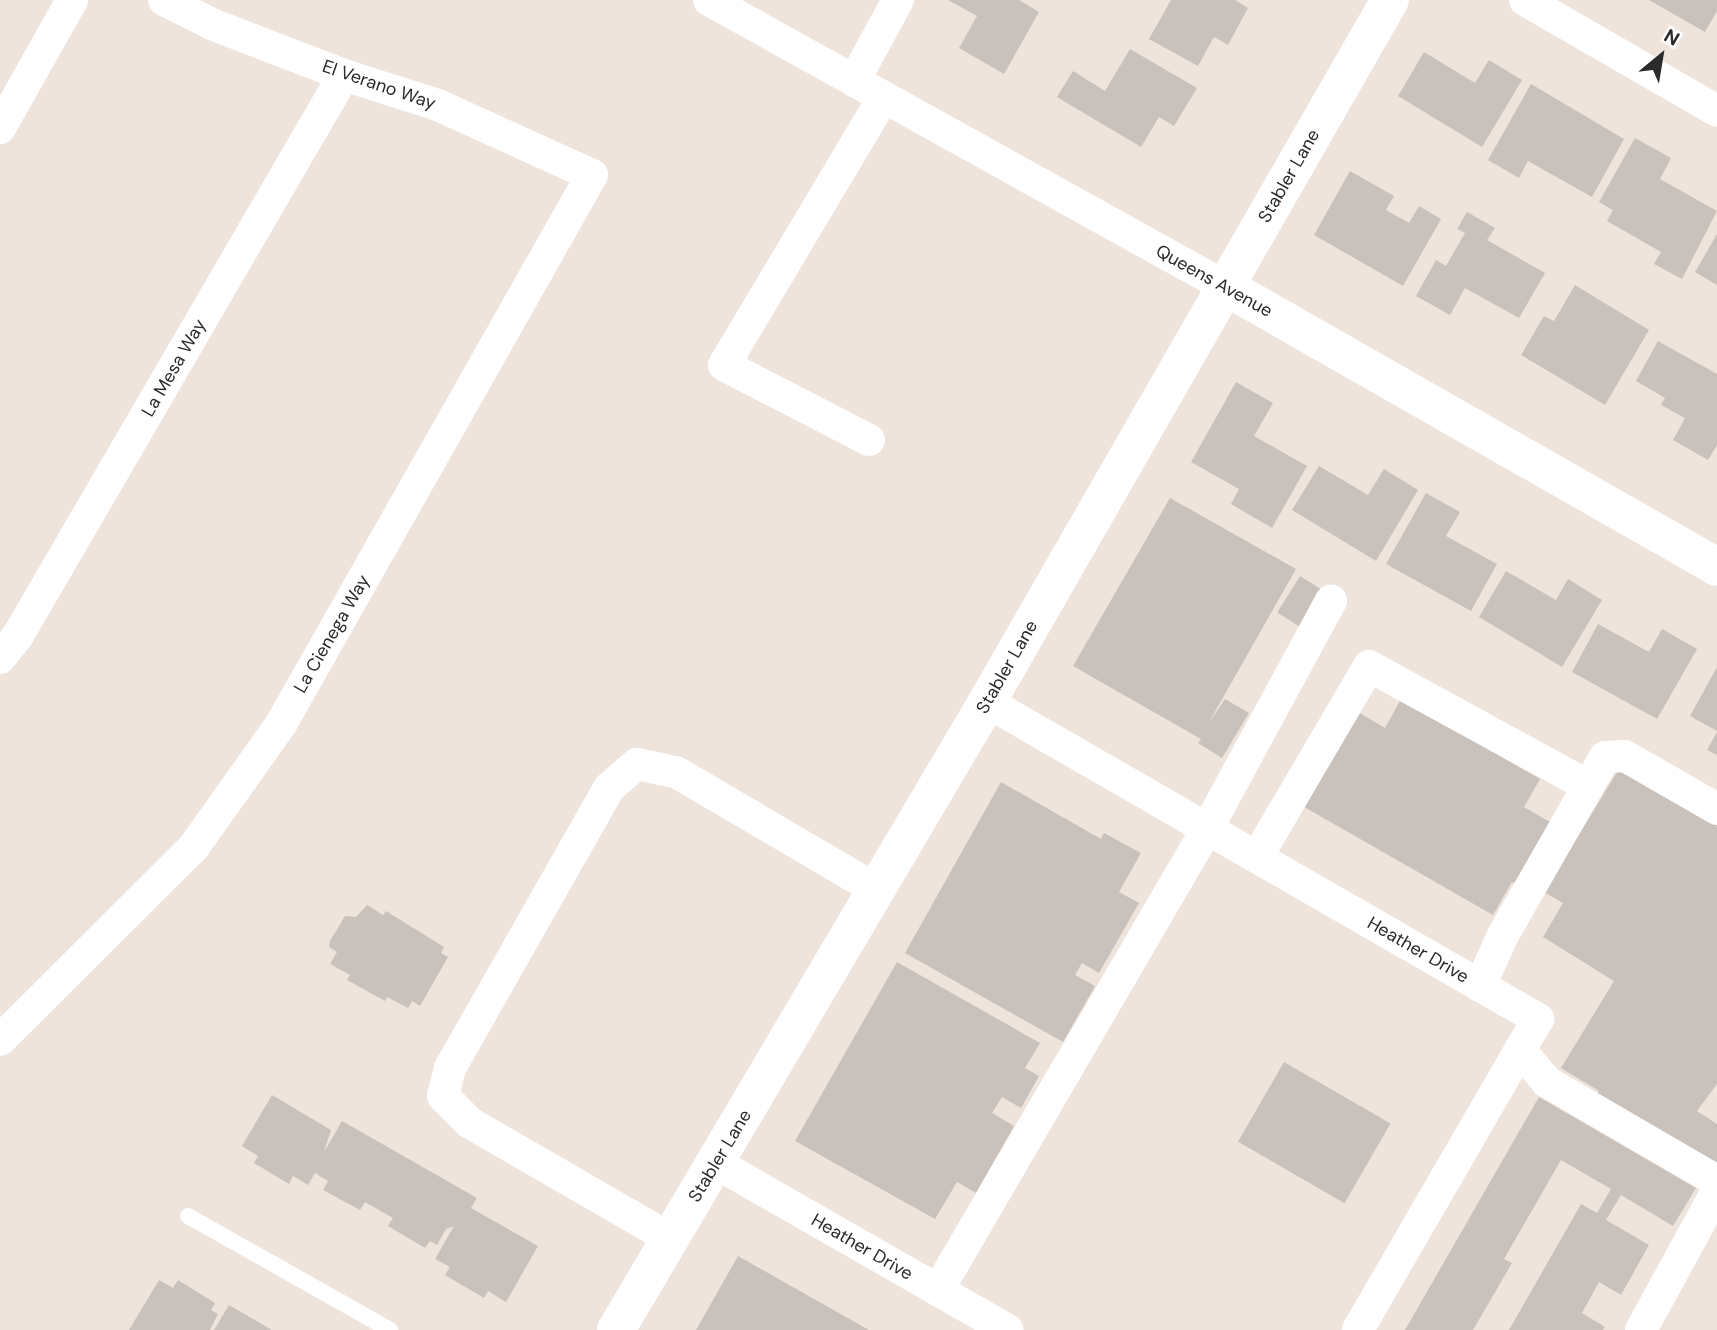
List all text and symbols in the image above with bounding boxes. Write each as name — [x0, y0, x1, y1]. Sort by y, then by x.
north arrow — [1626, 21, 1696, 91]
text: N — [1659, 23, 1684, 52]
street label: El Verano Way — [320, 56, 438, 114]
street label: Stabler Lane — [1254, 126, 1324, 226]
street label: Queens Avenue — [1152, 240, 1276, 322]
street label: La Mesa Way — [137, 315, 211, 421]
street label: La Cienega Way — [289, 571, 375, 697]
street label: Stabler Lane — [972, 617, 1042, 717]
street label: Heather Drive — [1363, 912, 1473, 988]
street label: Stabler Lane — [684, 1106, 756, 1206]
street label: Heather Drive — [807, 1209, 917, 1285]

